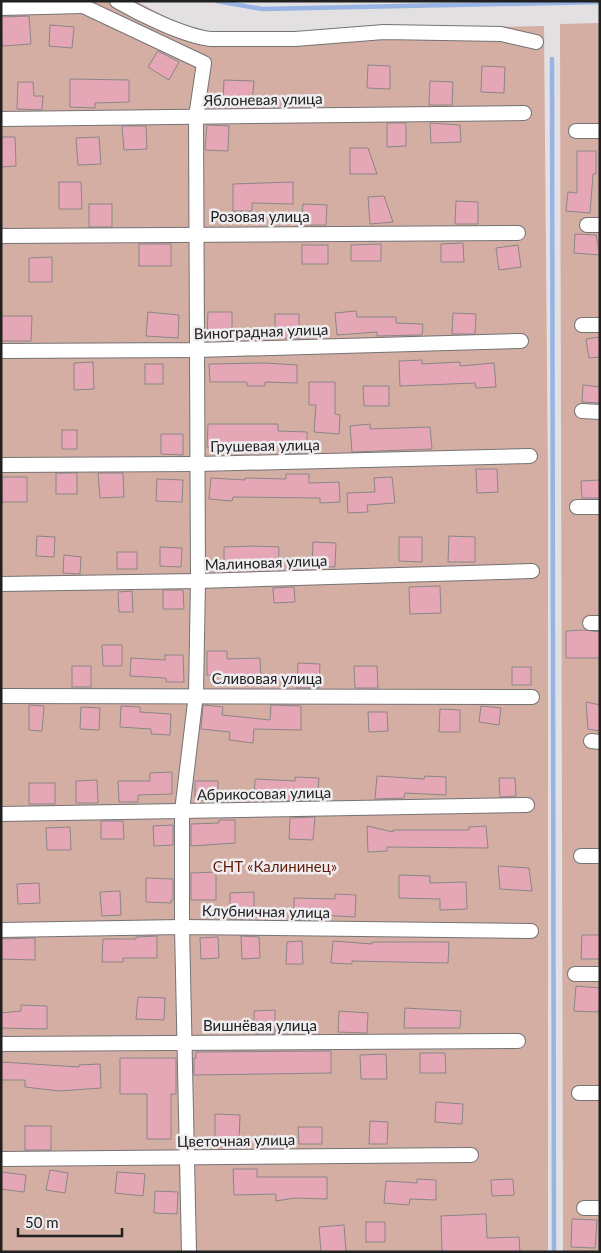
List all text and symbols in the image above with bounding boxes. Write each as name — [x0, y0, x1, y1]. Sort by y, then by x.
street label: Яблоневая улица — [202, 89, 323, 109]
street label: Розовая улица — [210, 207, 310, 225]
street label: Виноградная улица — [193, 320, 329, 342]
street label: Грушевая улица — [210, 435, 320, 455]
street label: Малиновая улица — [204, 551, 328, 573]
street label: Сливовая улица — [212, 669, 322, 687]
street label: Абрикосовая улица — [197, 783, 331, 803]
park label: СНТ «Калининец» — [213, 857, 337, 875]
street label: Клубничная улица — [202, 901, 330, 921]
street label: Вишнёвая улица — [203, 1016, 317, 1034]
street label: Цветочная улица — [177, 1130, 295, 1150]
scale bar — [18, 1206, 121, 1238]
text: 50 m — [25, 1213, 59, 1231]

